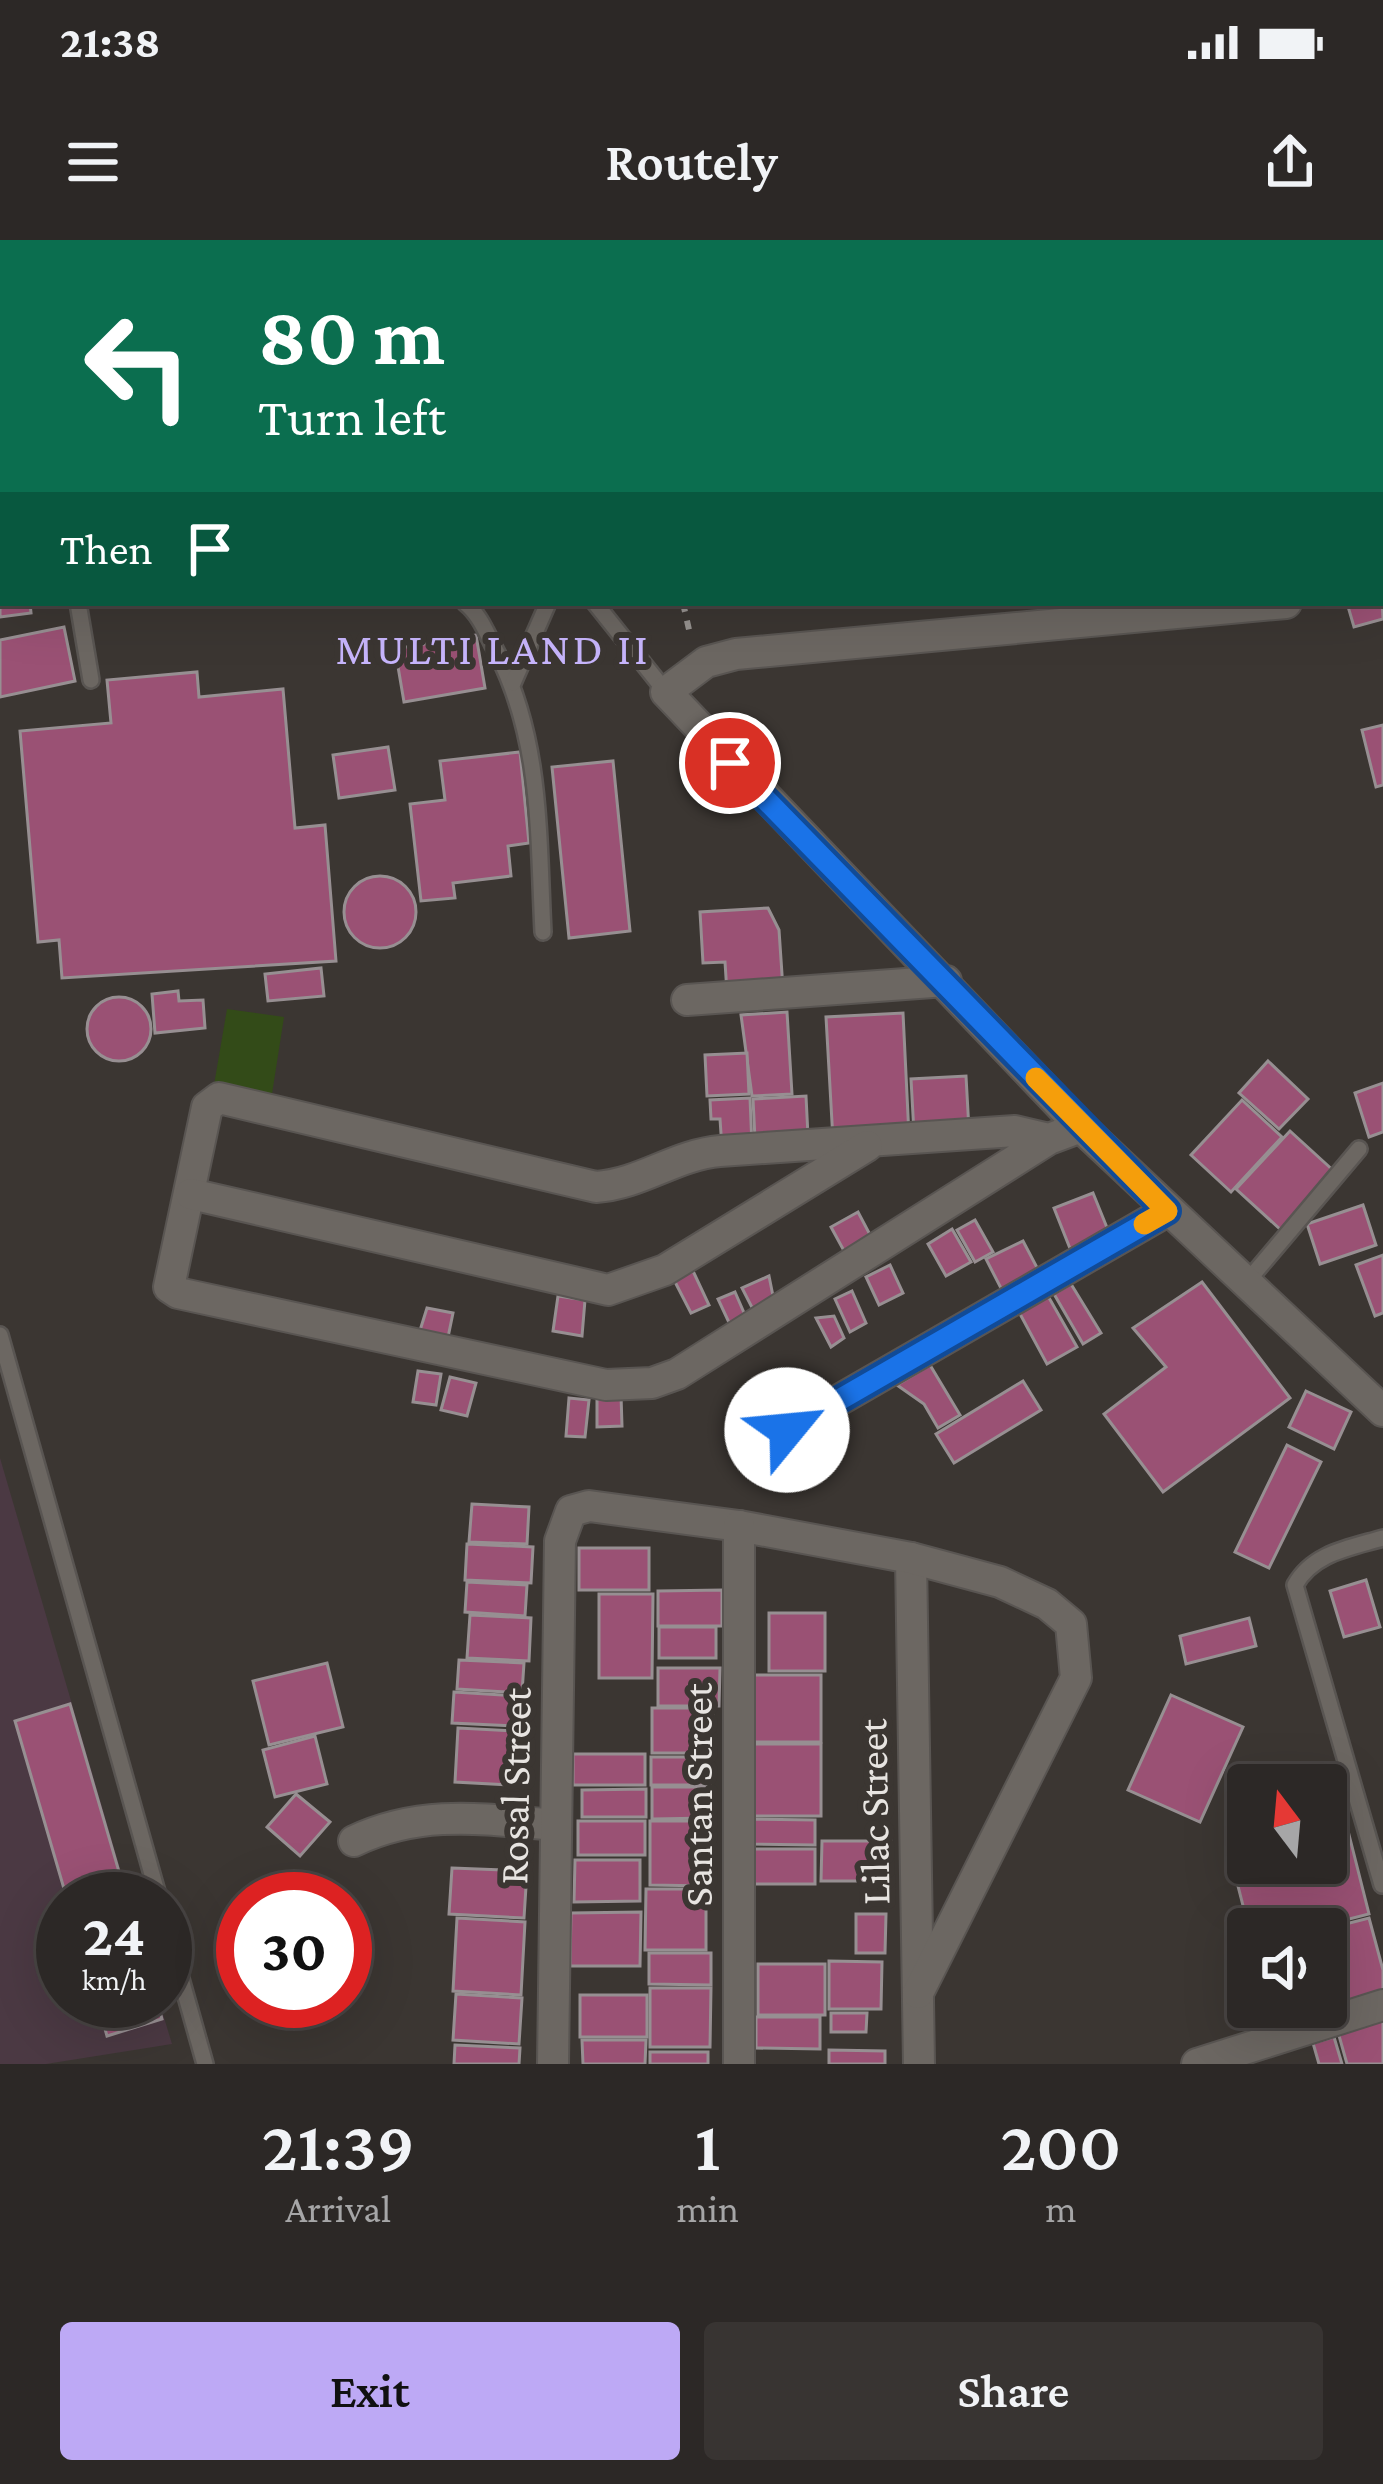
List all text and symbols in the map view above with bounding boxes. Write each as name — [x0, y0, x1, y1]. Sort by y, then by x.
text: 21:38 — [60, 17, 160, 67]
icon: menu — [60, 129, 126, 195]
icon: share — [1257, 129, 1323, 195]
text: Routely — [605, 132, 778, 192]
icon: left — [60, 288, 216, 444]
text: 80 m — [258, 289, 445, 382]
text: Turn left — [258, 387, 446, 447]
icon: arrive — [177, 516, 243, 582]
text: Then — [60, 524, 153, 574]
district label: MULTI LAND II — [335, 624, 651, 674]
pin — [679, 712, 781, 814]
icon: arrive — [697, 730, 763, 796]
position arrow — [724, 1367, 850, 1493]
street label: Santan Street — [674, 1682, 721, 1907]
street label: Rosal Street — [489, 1686, 540, 1885]
street label: Lilac Street — [848, 1717, 899, 1905]
north arrow — [1227, 1764, 1347, 1884]
map controls — [1227, 1764, 1347, 2028]
speed limit sign: 30 — [216, 1872, 372, 2028]
text: 24 — [83, 1901, 145, 1968]
button: sound — [1227, 1908, 1347, 2028]
text: km/h — [82, 1963, 146, 1996]
text: 21:39 — [262, 2105, 415, 2185]
text: 1 — [695, 2105, 721, 2185]
text: 200 — [1001, 2105, 1121, 2185]
text: Arrival — [285, 2187, 391, 2230]
text: min — [676, 2187, 739, 2230]
text: m — [1045, 2187, 1077, 2230]
button: Exit — [60, 2322, 680, 2460]
button: Share — [704, 2322, 1323, 2460]

